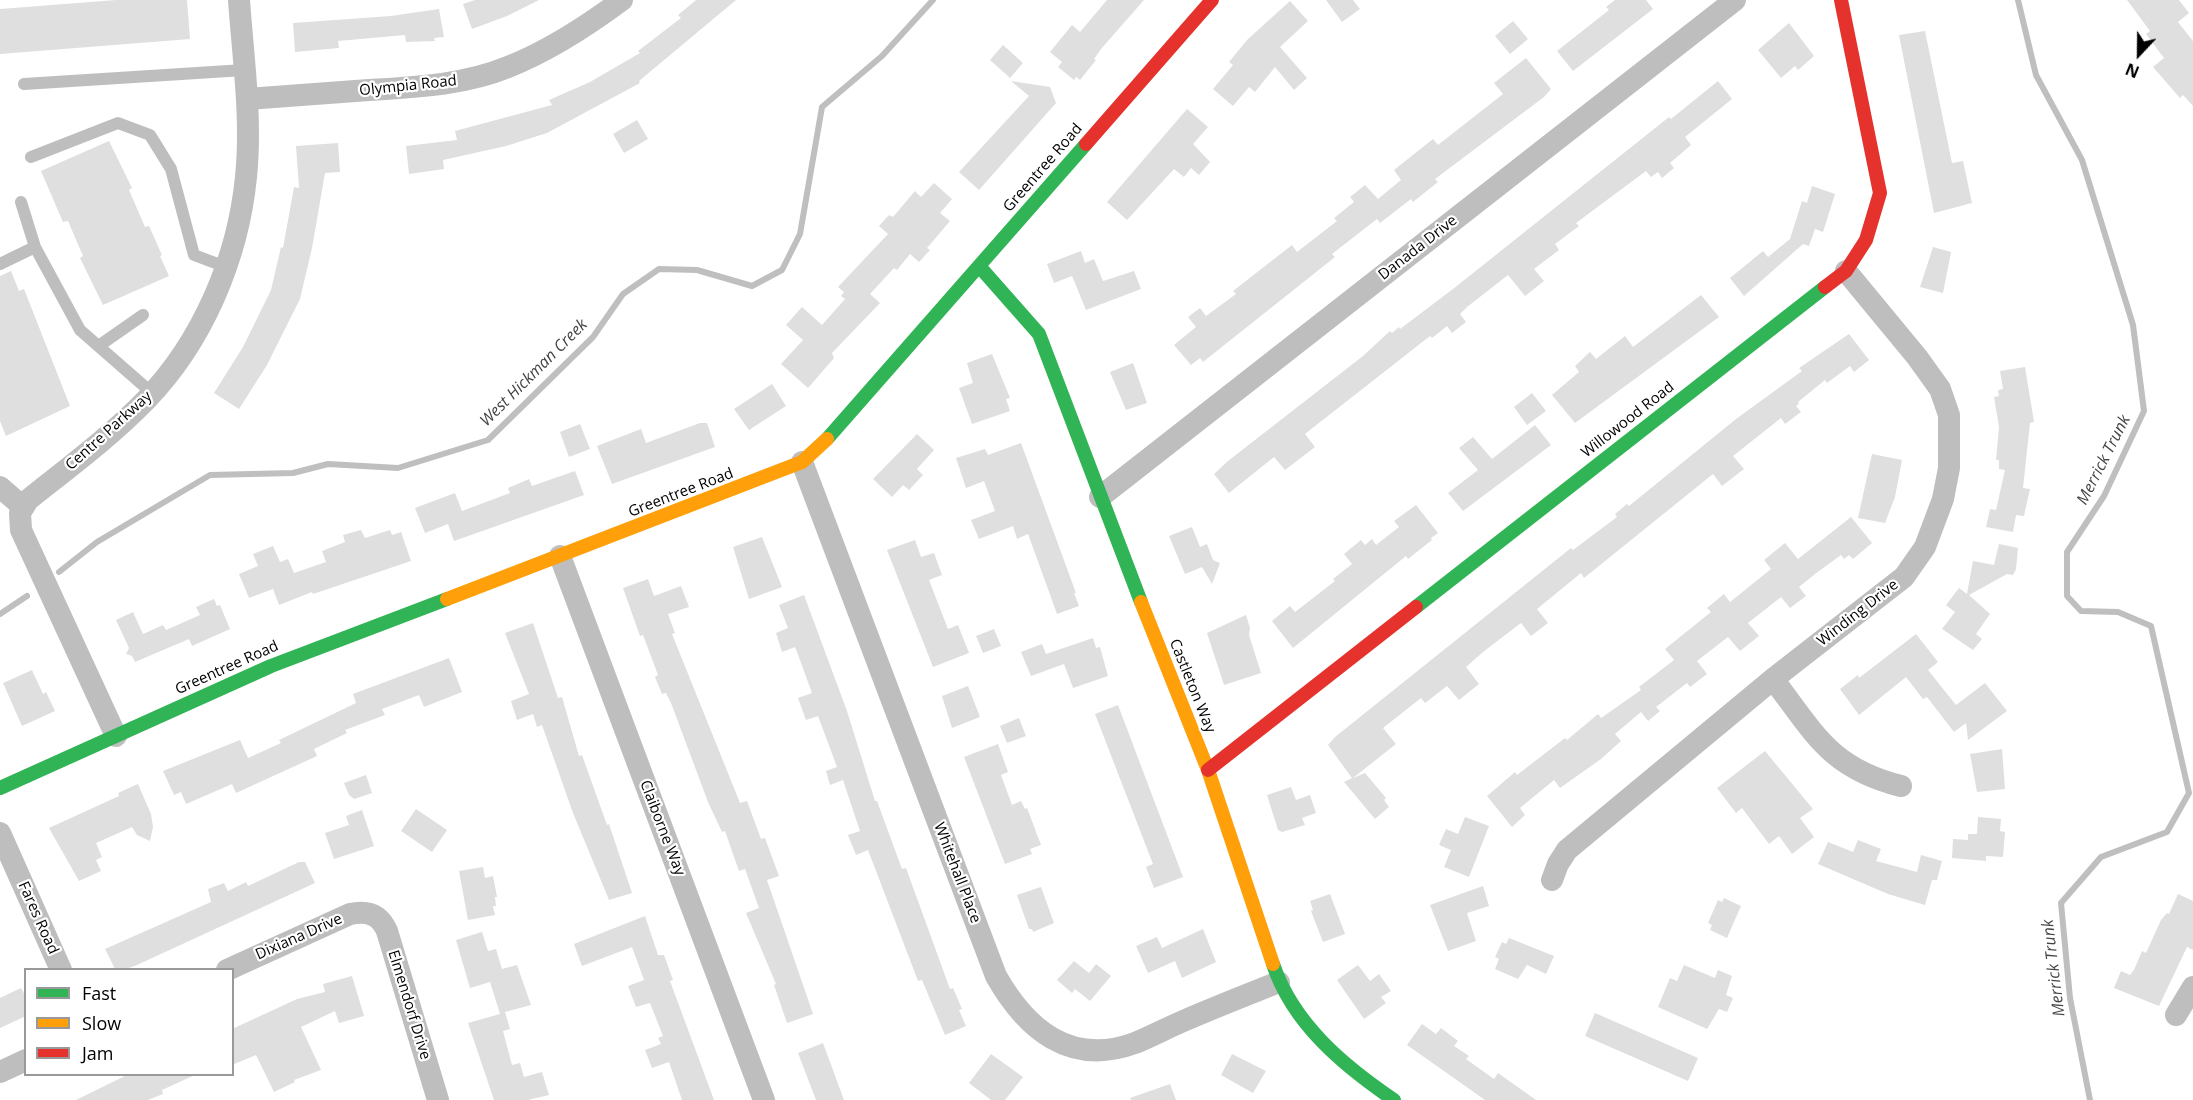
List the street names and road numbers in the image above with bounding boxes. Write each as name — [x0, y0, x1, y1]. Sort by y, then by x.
street label: Olympia Road — [358, 72, 458, 100]
street label: Greentree Road — [1000, 120, 1086, 216]
street label: Danada Drive — [1375, 212, 1461, 284]
street label: Willowood Road — [1578, 378, 1678, 462]
street label: Centre Parkway — [62, 388, 156, 474]
street label: Greentree Road — [626, 465, 736, 521]
street label: Winding Drive — [1814, 576, 1902, 650]
street label: Castleton Way — [1165, 636, 1219, 736]
street label: Greentree Road — [173, 637, 281, 699]
street label: Claiborne Way — [636, 778, 688, 878]
street label: Whitehall Place — [930, 820, 984, 926]
street label: Fares Road — [14, 879, 62, 957]
street label: Dixiana Drive — [253, 910, 345, 964]
street label: Elmendorf Drive — [384, 948, 434, 1062]

